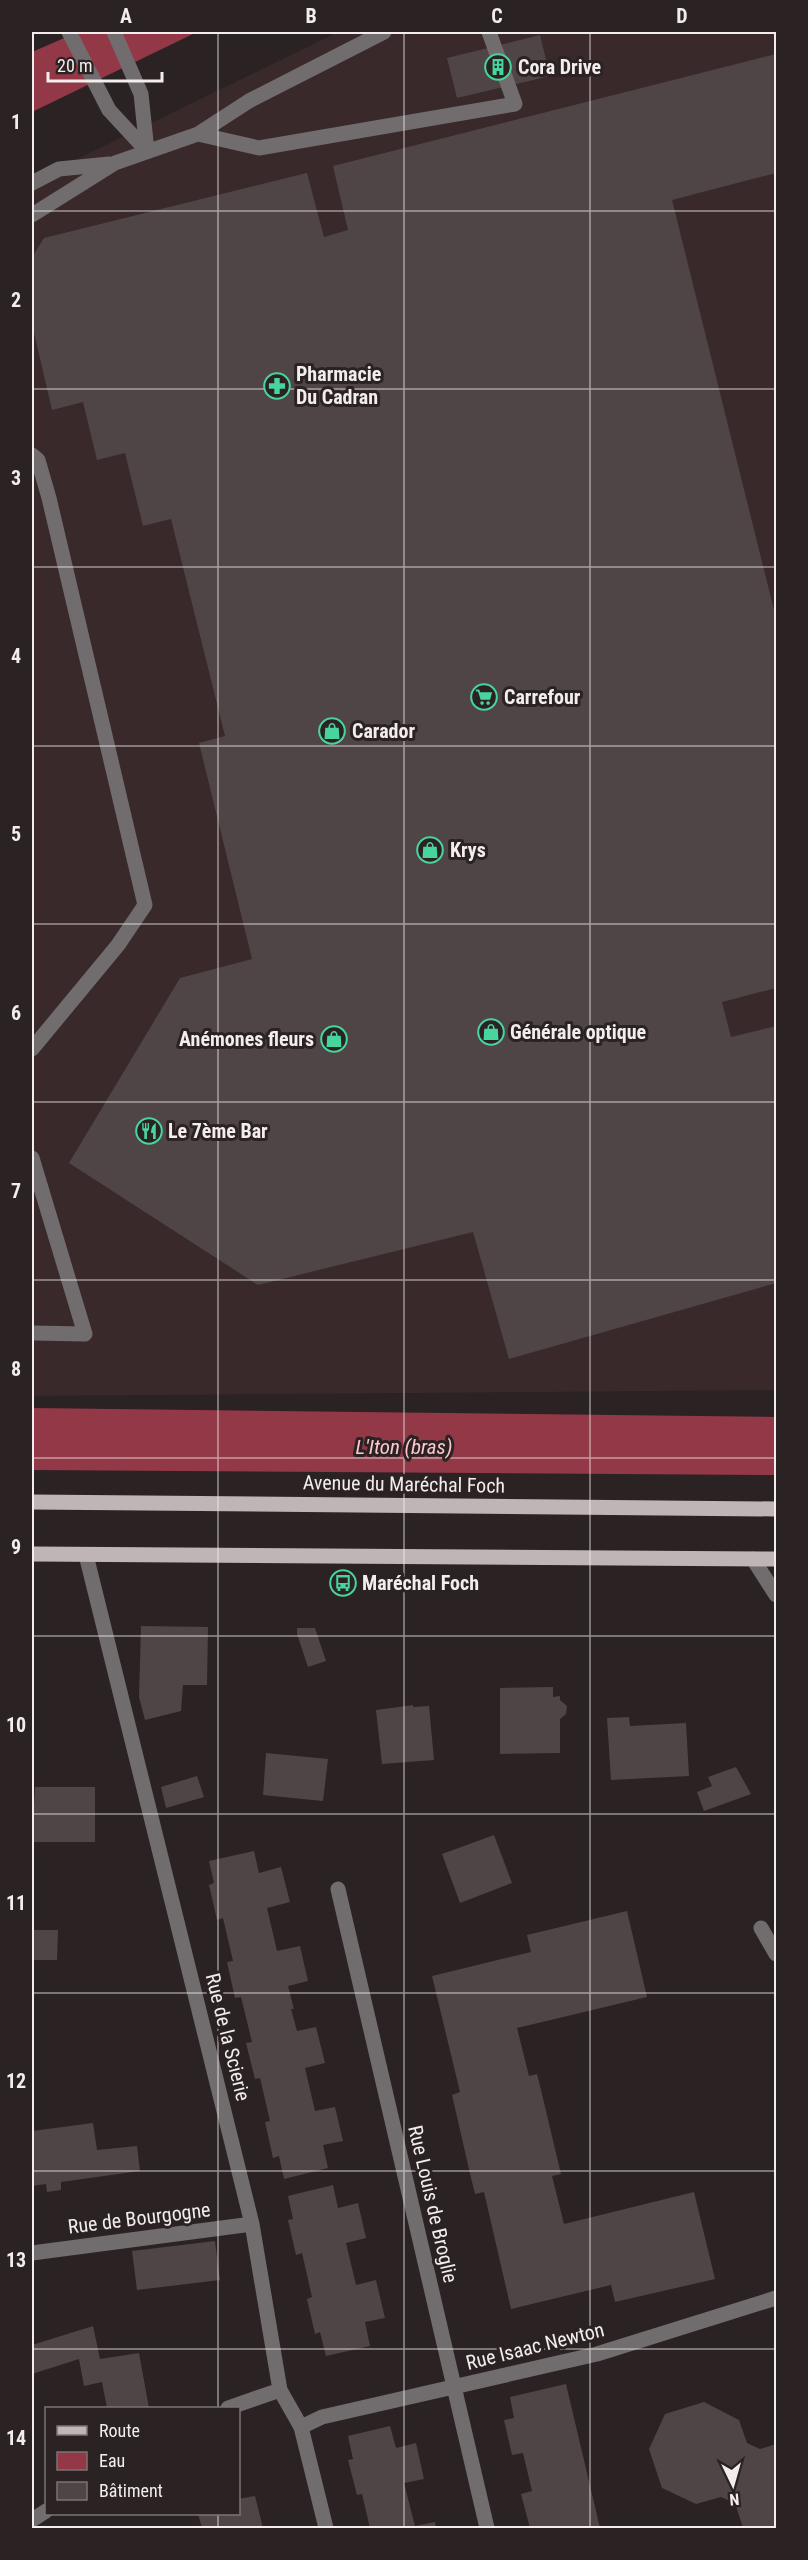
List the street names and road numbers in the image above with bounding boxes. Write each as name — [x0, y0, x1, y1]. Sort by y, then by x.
street label: Avenue du Maréchal Foch — [303, 1470, 505, 1498]
street label: Rue de la Scierie — [201, 1971, 255, 2103]
street label: Rue Louis de Broglie — [403, 2123, 463, 2285]
street label: Rue de Bourgogne — [66, 2197, 212, 2239]
street label: Rue Isaac Newton — [463, 2317, 607, 2375]

